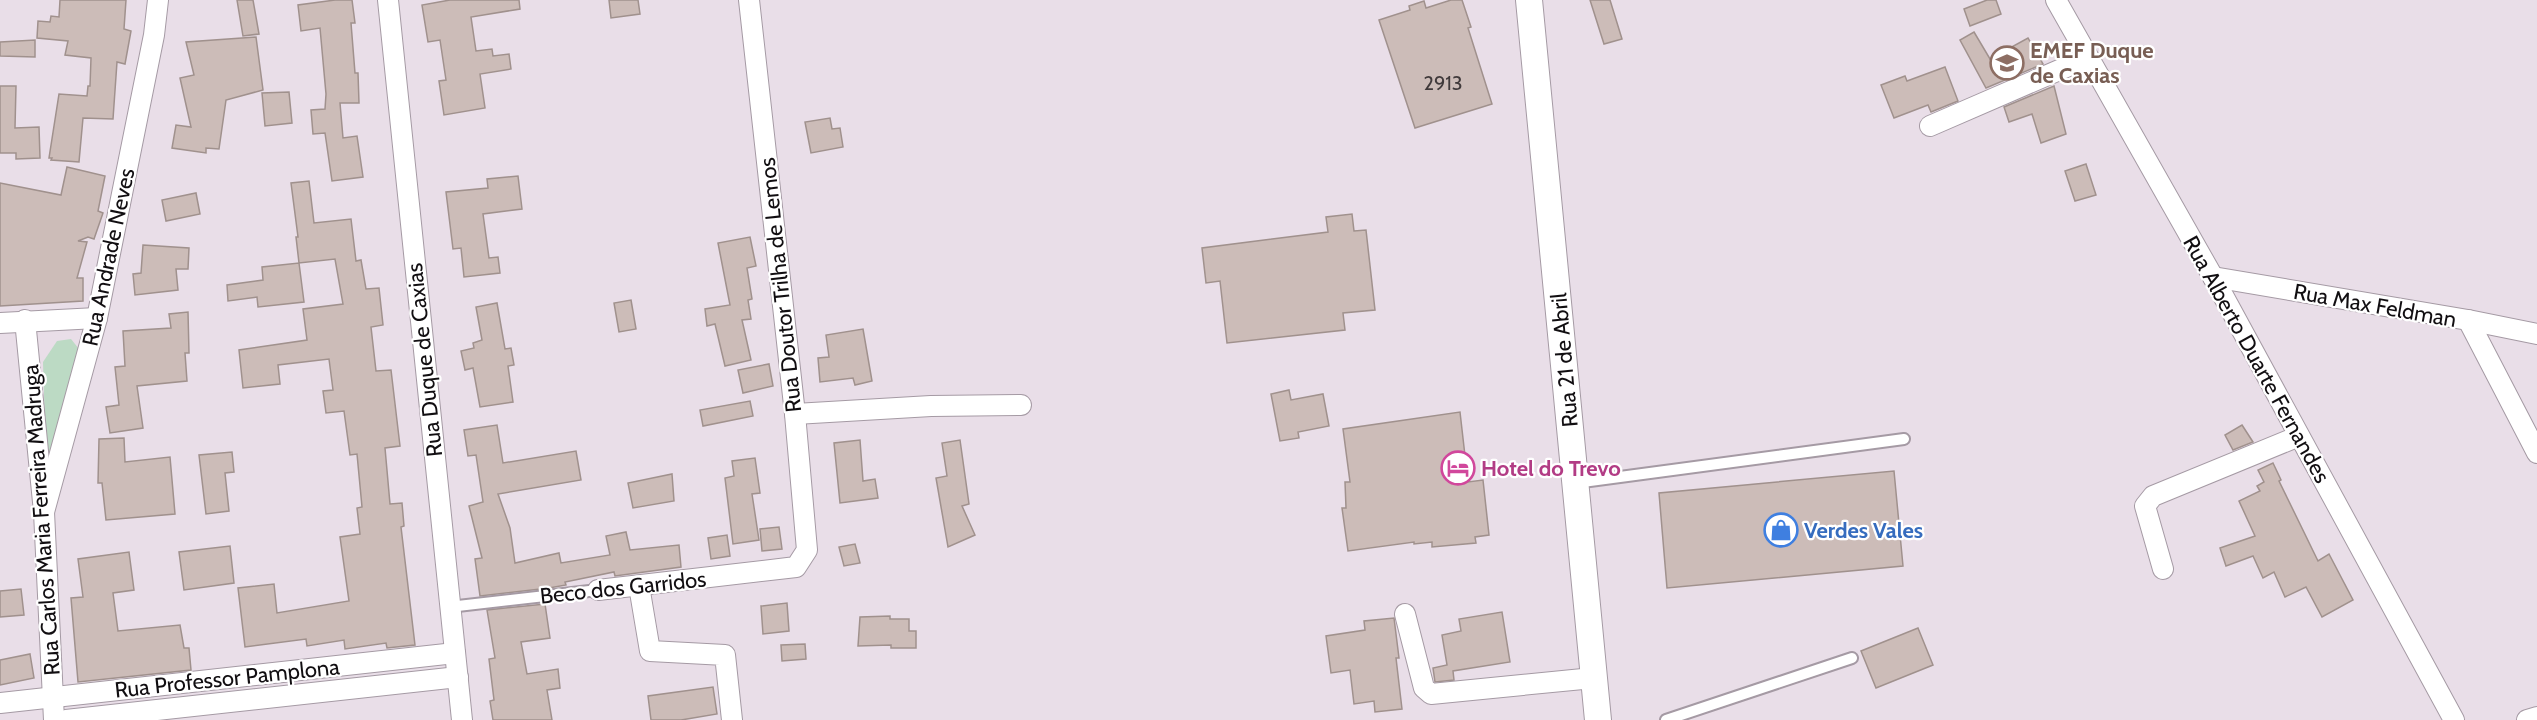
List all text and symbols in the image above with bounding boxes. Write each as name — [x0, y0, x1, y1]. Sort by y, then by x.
place label: EMEF Duque de Caxias — [2030, 37, 2154, 89]
school or university icon: EMEF Duque de Caxias — [1989, 45, 2025, 81]
house number: 2913 — [1423, 71, 1463, 95]
street label: Rua Doutor Trilha de Lemos — [754, 156, 807, 414]
street label: Rua Andrade Neves — [76, 166, 141, 349]
street label: Rua Alberto Duarte Fernandes — [2177, 231, 2336, 488]
street label: Rua Duque de Caxias — [401, 262, 448, 458]
street label: Rua Max Feldman — [2291, 278, 2458, 333]
street label: Rua 21 de Abril — [1545, 291, 1584, 428]
street label: Rua Carlos Maria Ferreira Madruga — [17, 363, 66, 676]
hotel icon: Hotel do Trevo — [1440, 450, 1476, 486]
place label: Hotel do Trevo — [1481, 455, 1621, 482]
shop icon: Verdes Vales — [1763, 512, 1799, 548]
place label: Verdes Vales — [1804, 517, 1923, 544]
street label: Beco dos Garridos — [539, 565, 707, 610]
street label: Rua Professor Pamplona — [113, 653, 341, 704]

